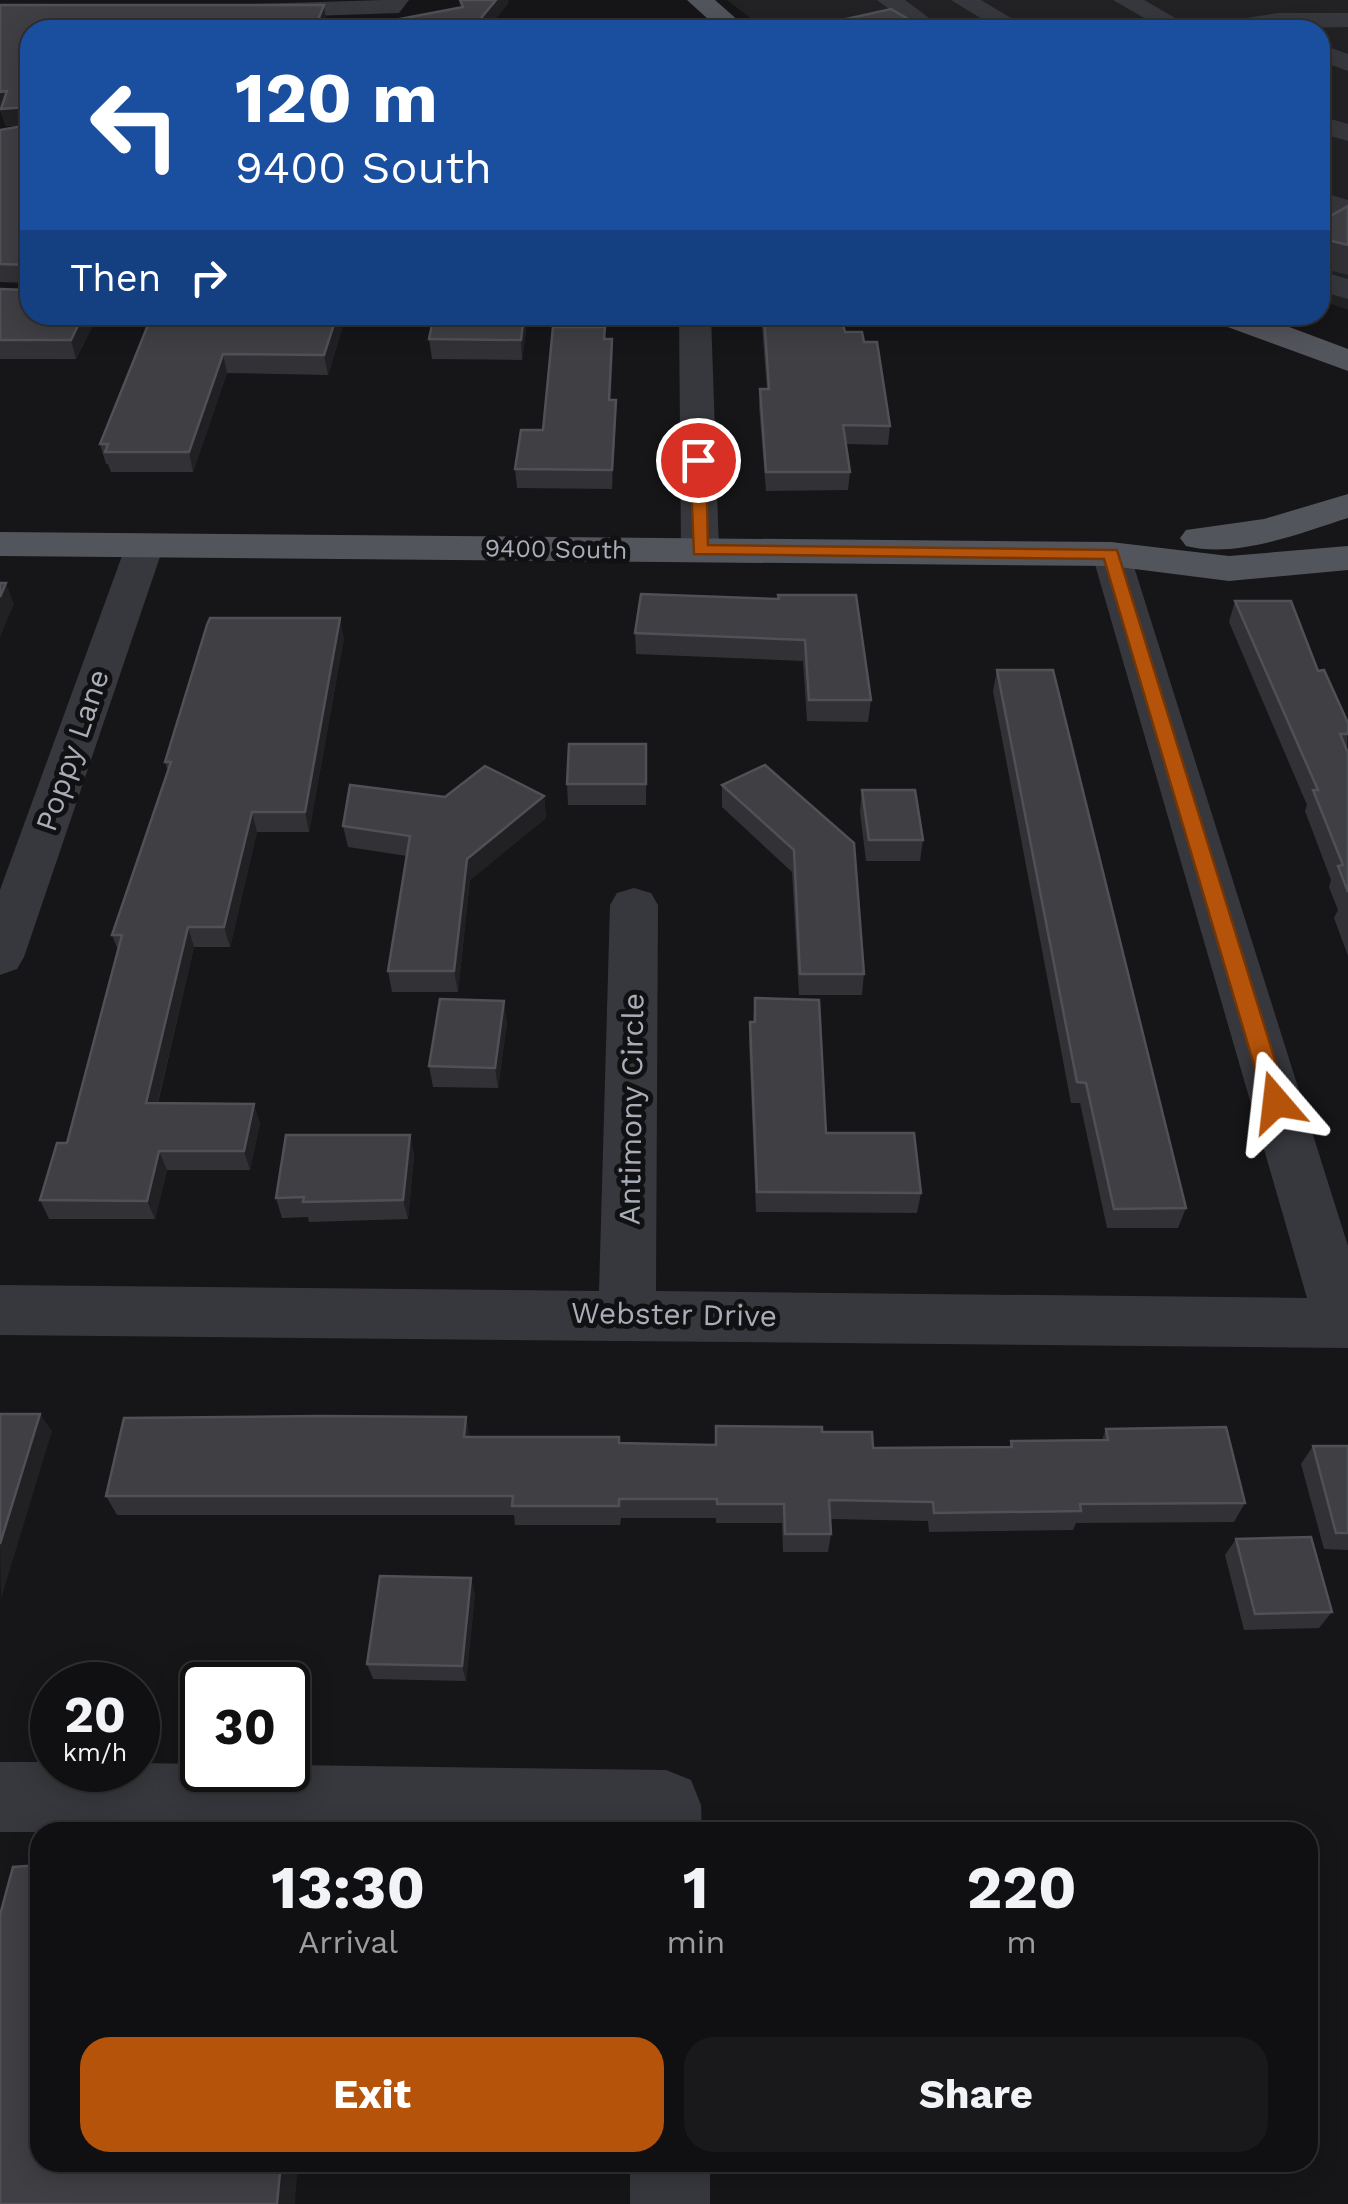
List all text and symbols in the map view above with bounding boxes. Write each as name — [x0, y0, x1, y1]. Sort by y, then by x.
text: 120 m — [235, 57, 438, 139]
icon: left — [70, 60, 200, 190]
text: 9400 South — [235, 141, 492, 194]
icon: right — [181, 250, 236, 305]
text: Then — [70, 256, 161, 300]
pin — [656, 418, 741, 503]
icon: arrive — [671, 433, 726, 488]
street label: 9400 South — [484, 533, 628, 565]
street label: Poppy Lane — [28, 664, 116, 836]
street label: Antimony Circle — [611, 993, 651, 1225]
position arrow — [1224, 1050, 1328, 1154]
street label: Webster Drive — [571, 1295, 777, 1333]
speed limit sign: 30 — [180, 1662, 310, 1792]
text: 20 — [64, 1685, 126, 1744]
text: km/h — [63, 1738, 127, 1767]
text: 13:30 — [271, 1852, 425, 1923]
text: 1 — [683, 1852, 709, 1923]
text: 220 — [967, 1852, 1077, 1923]
text: Arrival — [298, 1923, 398, 1961]
text: min — [666, 1923, 725, 1961]
text: m — [1006, 1923, 1037, 1961]
button: Exit — [80, 2037, 664, 2152]
button: Share — [684, 2037, 1268, 2152]

